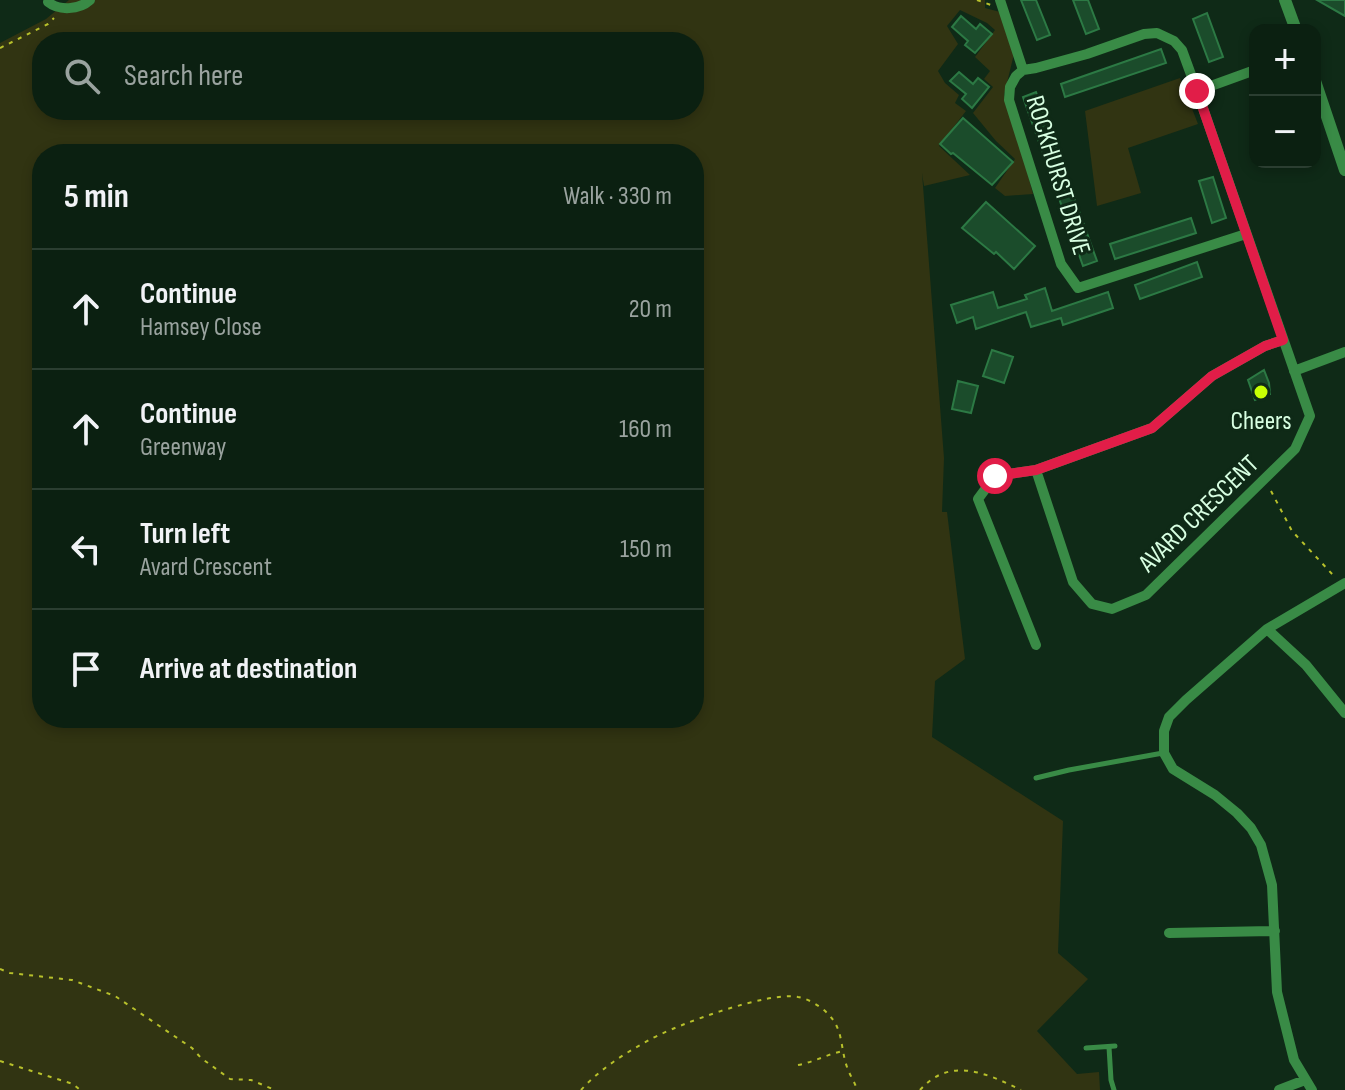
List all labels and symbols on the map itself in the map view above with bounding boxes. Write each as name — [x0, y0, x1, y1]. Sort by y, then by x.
route end — [1179, 73, 1215, 109]
street label: ROCKHURST DRIVE — [1019, 92, 1097, 259]
marker: Cheers — [1252, 383, 1270, 401]
place label: Cheers — [1230, 406, 1292, 437]
street label: AVARD CRESCENT — [1132, 449, 1266, 580]
route start — [977, 458, 1013, 494]

